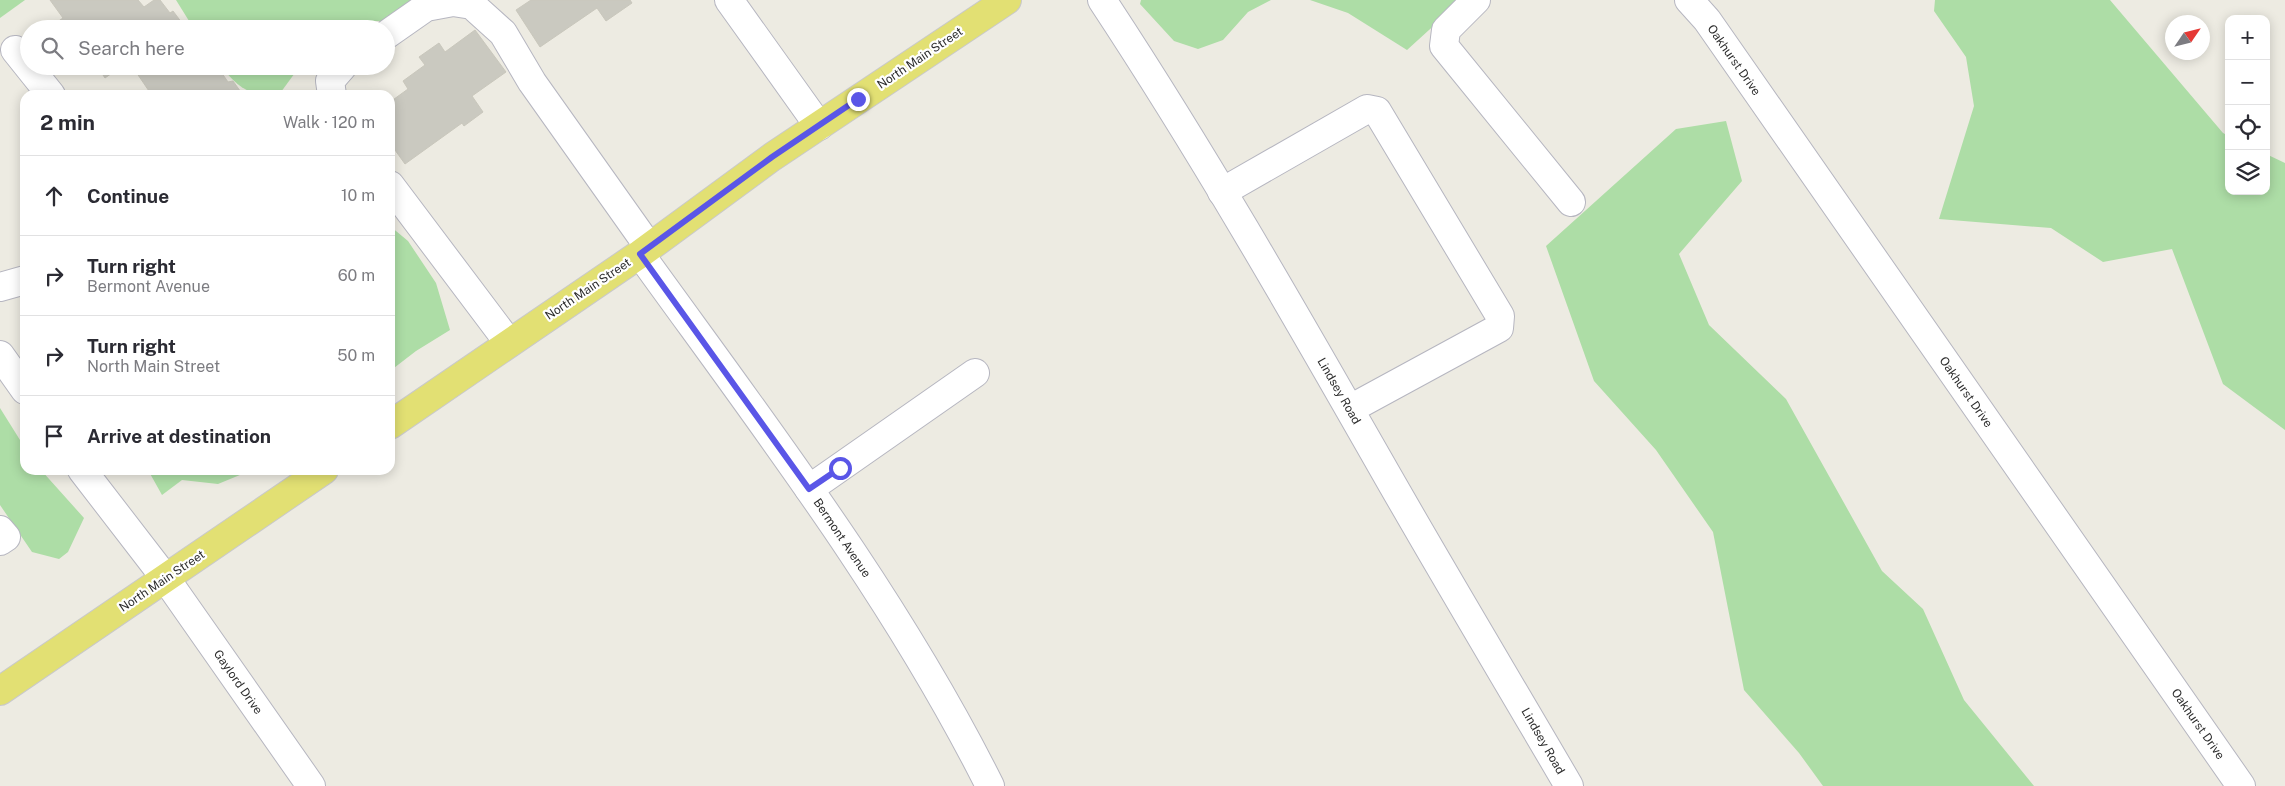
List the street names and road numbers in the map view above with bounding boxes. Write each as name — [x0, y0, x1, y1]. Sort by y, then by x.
street label: Oakhurst Drive — [1704, 22, 1764, 98]
street label: North Main Street — [875, 24, 966, 92]
street label: North Main Street — [543, 255, 634, 323]
street label: Oakhurst Drive — [1936, 354, 1996, 430]
street label: Lindsey Road — [1314, 355, 1364, 427]
street label: Bermont Avenue — [810, 496, 874, 580]
street label: North Main Street — [117, 547, 208, 615]
street label: Gaylord Drive — [211, 647, 265, 717]
street label: Oakhurst Drive — [2168, 686, 2228, 762]
street label: Lindsey Road — [1518, 705, 1568, 777]

